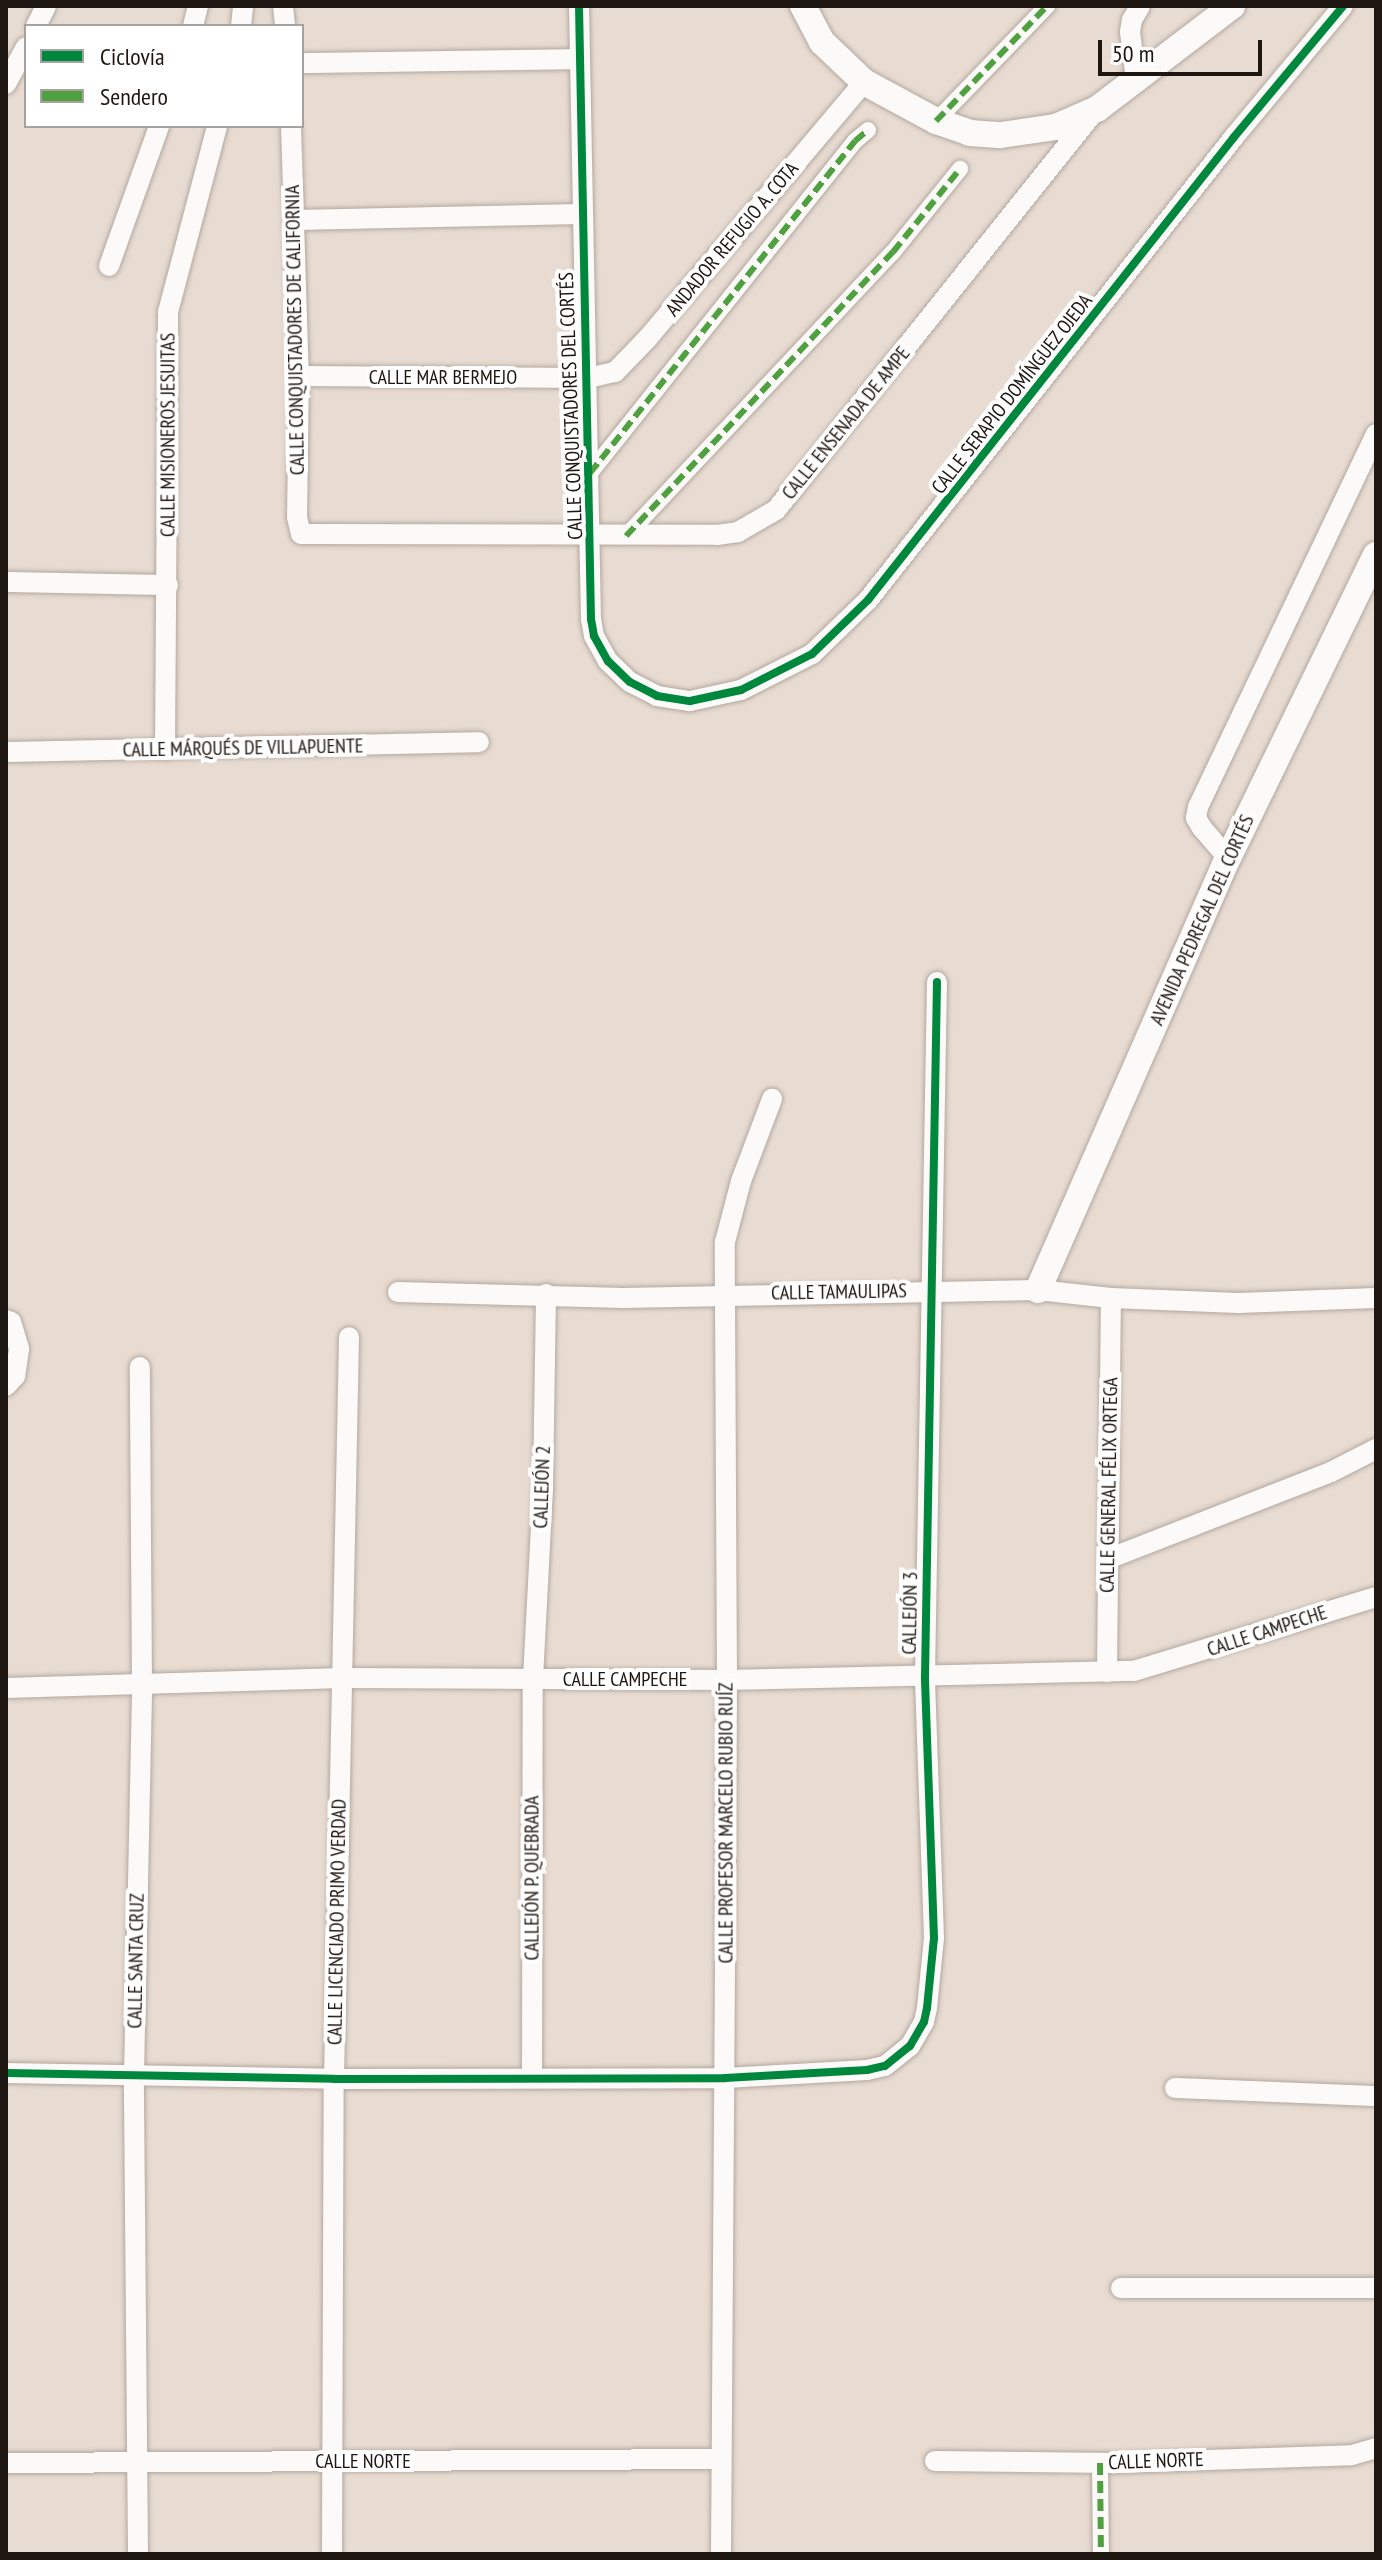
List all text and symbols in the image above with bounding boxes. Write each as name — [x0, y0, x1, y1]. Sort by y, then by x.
legend — [24, 24, 304, 128]
scale bar — [1102, 24, 1266, 74]
text: 50 m — [1112, 38, 1154, 69]
text: Ciclovía — [100, 41, 165, 72]
text: Sendero — [100, 81, 168, 112]
street label: ANDADOR REFUGIO A. COTA — [660, 156, 804, 322]
street label: CALLE CONQUISTADORES DE CALIFORNIA — [280, 185, 310, 475]
street label: CALLE CONQUISTADORES DEL CORTÉS — [554, 271, 588, 541]
street label: CALLE SERAPIO DOMÍNGUEZ OJEDA — [926, 289, 1098, 499]
street label: CALLE MISIONEROS JESUITAS — [156, 333, 180, 537]
street label: CALLE ENSENADA DE AMPE — [777, 341, 915, 505]
street label: CALLE MAR BERMEJO — [369, 365, 517, 389]
street label: CALLE MÁRQUÉS DE VILLAPUENTE — [122, 734, 364, 762]
street label: AVENIDA PEDREGAL DEL CORTÉS — [1144, 810, 1260, 1030]
street label: CALLE TAMAULIPAS — [771, 1279, 907, 1305]
street label: CALLE GENERAL FÉLIX ORTEGA — [1095, 1376, 1123, 1594]
street label: CALLEJÓN 2 — [529, 1445, 555, 1529]
street label: CALLEJÓN 3 — [897, 1571, 923, 1655]
street label: CALLE CAMPECHE — [1204, 1600, 1330, 1662]
street label: CALLE CAMPECHE — [563, 1667, 687, 1691]
street label: CALLE PROFESOR MARCELO RUBIO RUÍZ — [714, 1683, 738, 1963]
street label: CALLEJÓN P. QUEBRADA — [520, 1795, 544, 1961]
street label: CALLE LICENCIADO PRIMO VERDAD — [323, 1798, 351, 2046]
street label: CALLE SANTA CRUZ — [123, 1893, 149, 2029]
street label: CALLE NORTE — [1108, 2447, 1204, 2475]
street label: CALLE NORTE — [315, 2449, 411, 2473]

